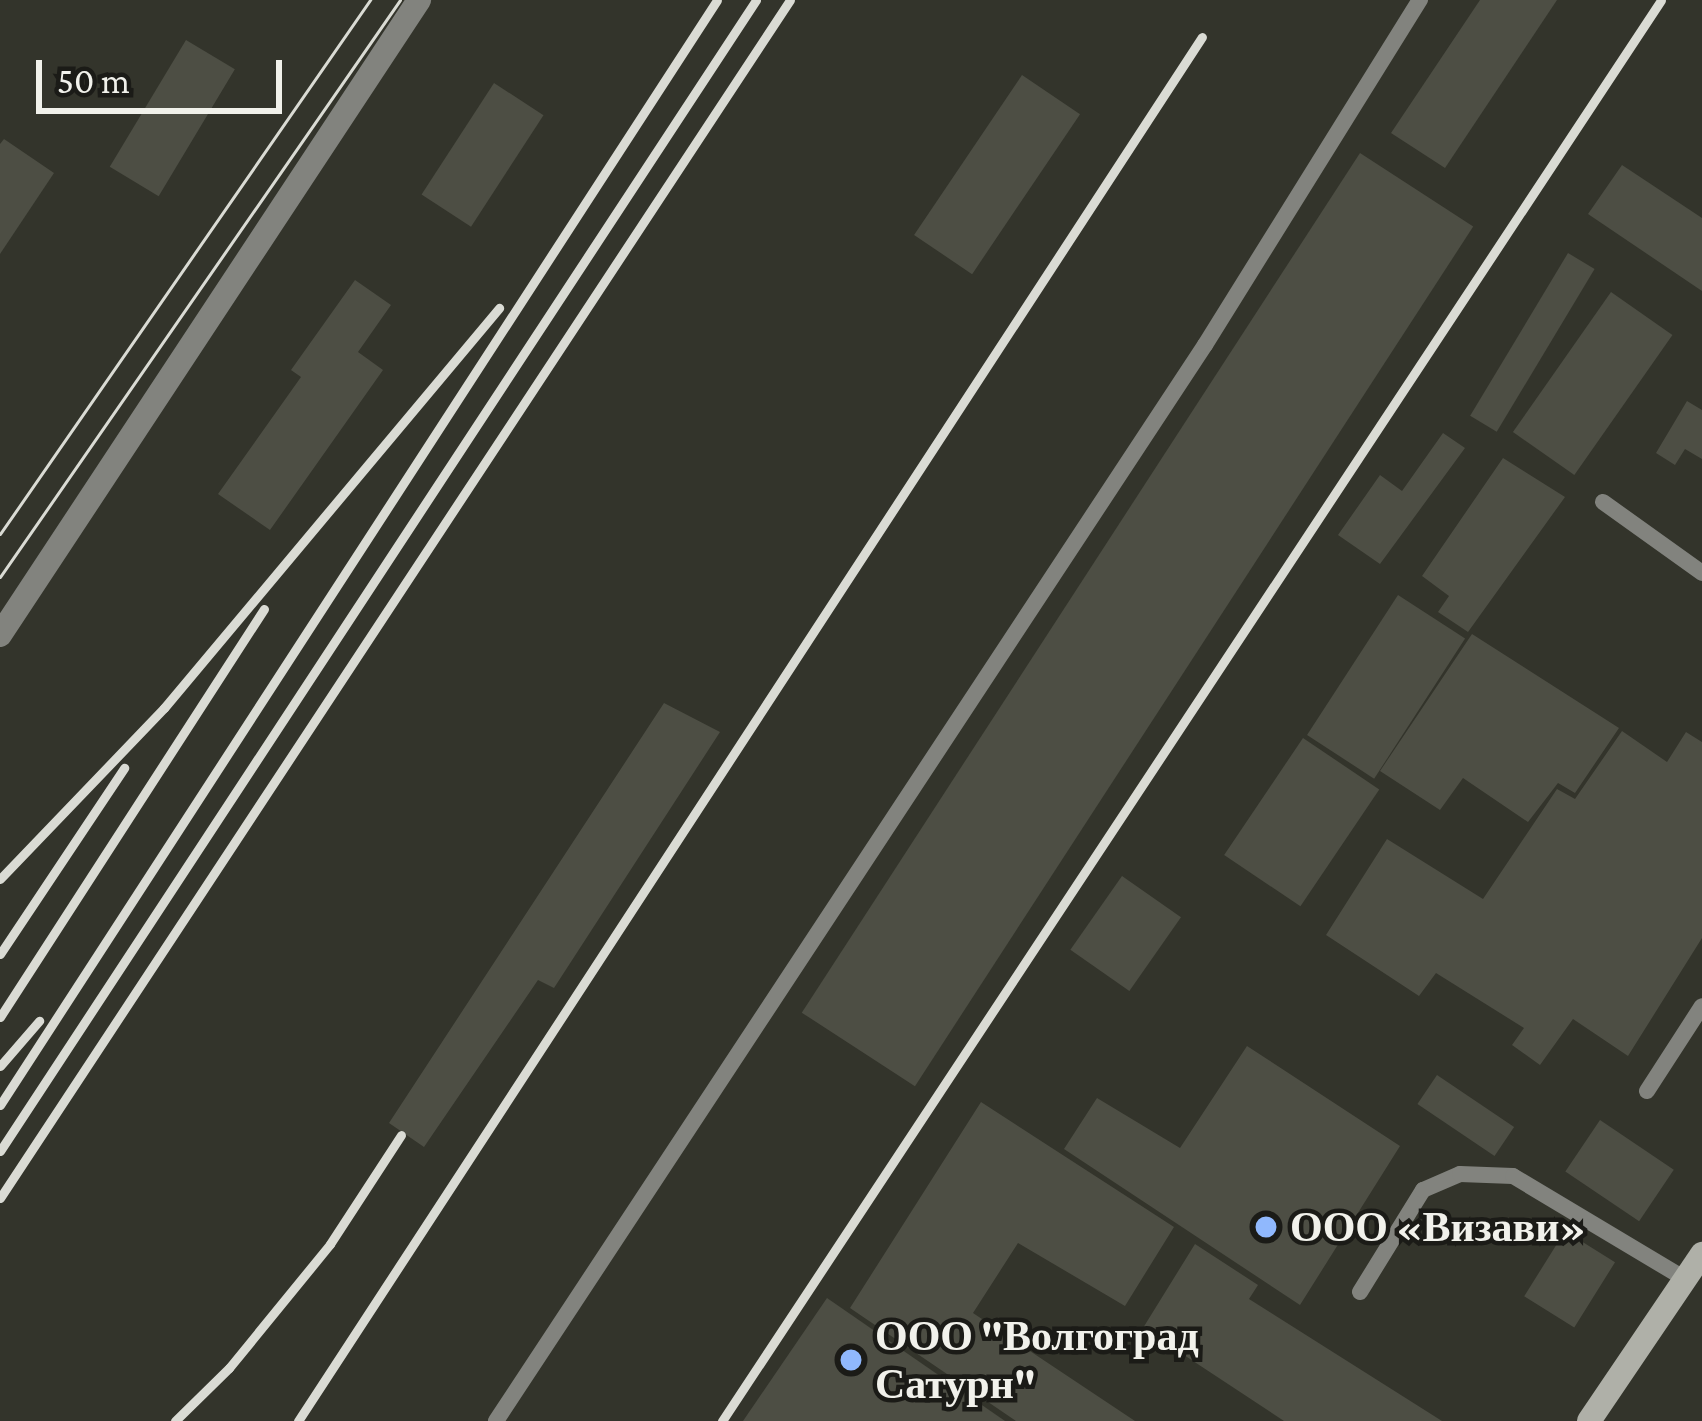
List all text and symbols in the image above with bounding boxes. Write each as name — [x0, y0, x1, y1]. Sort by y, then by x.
scale bar — [42, 36, 288, 110]
text: 50 m — [57, 61, 130, 101]
place label: ООО «Визави» — [1290, 1202, 1586, 1252]
marker: ООО «Визави» — [1253, 1214, 1279, 1240]
place label: ООО "Волгоград Сатурн" — [875, 1311, 1199, 1410]
marker: ООО "Волгоград Сатурн" — [838, 1347, 864, 1373]

